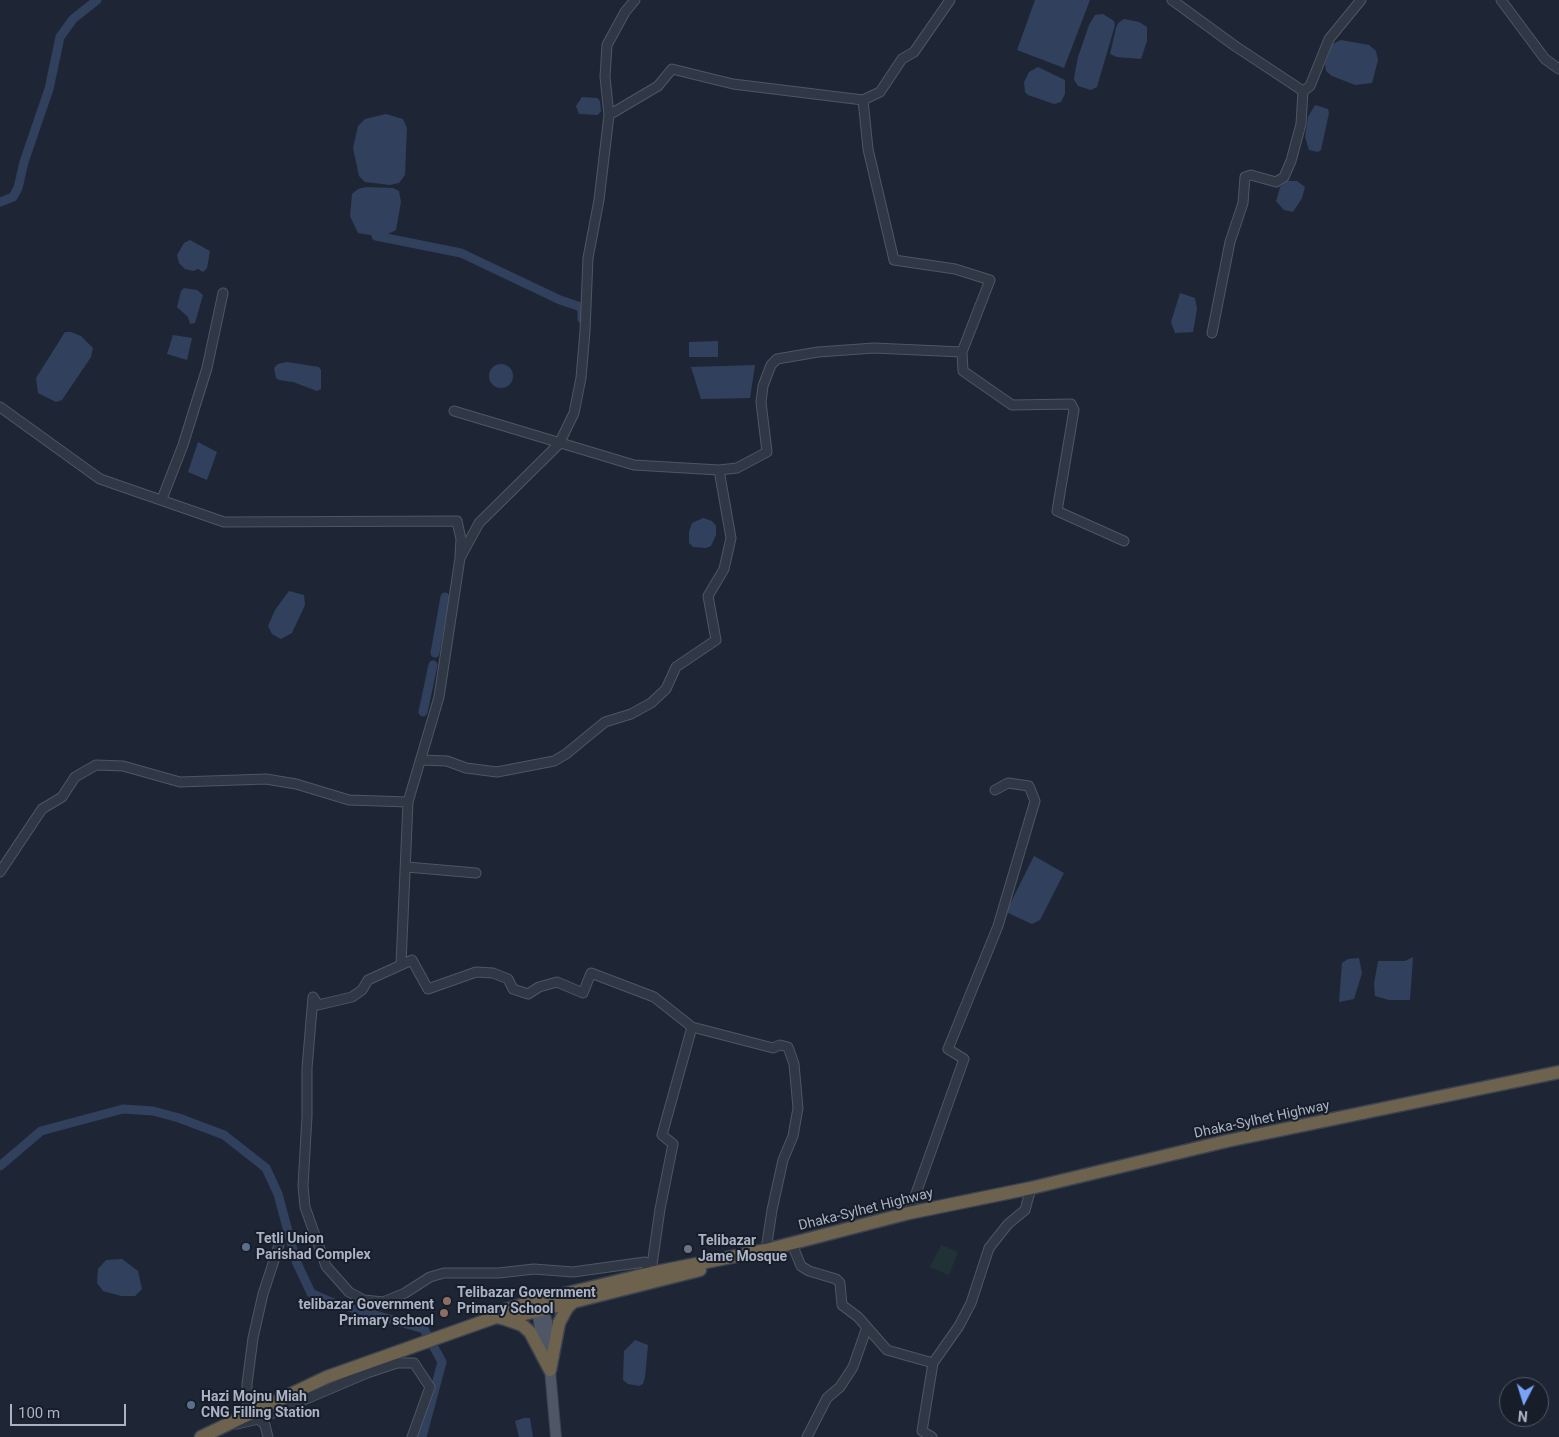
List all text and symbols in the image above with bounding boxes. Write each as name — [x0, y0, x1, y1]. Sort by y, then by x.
street label: Dhaka-Sylhet Highway — [1193, 1097, 1331, 1143]
street label: Dhaka-Sylhet Highway — [797, 1185, 935, 1235]
place label: Tetli Union Parishad Complex — [256, 1231, 371, 1264]
place label: Telibazar Jame Mosque — [698, 1233, 787, 1266]
marker: Tetli Union Parishad Complex — [240, 1241, 252, 1253]
marker: Telibazar Jame Mosque — [682, 1243, 694, 1255]
place label: Telibazar Government Primary School — [457, 1285, 596, 1318]
marker: Telibazar Government Primary School — [441, 1295, 453, 1307]
place label: telibazar Government Primary school — [299, 1297, 434, 1330]
marker: telibazar Government Primary school — [438, 1307, 450, 1319]
north arrow — [1499, 1377, 1549, 1427]
place label: Hazi Mojnu Miah CNG Filling Station — [201, 1389, 320, 1421]
scale bar — [12, 1394, 129, 1426]
marker: Hazi Mojnu Miah CNG Filling Station — [185, 1399, 197, 1411]
text: 100 m — [18, 1404, 60, 1422]
text: N — [1517, 1408, 1528, 1424]

